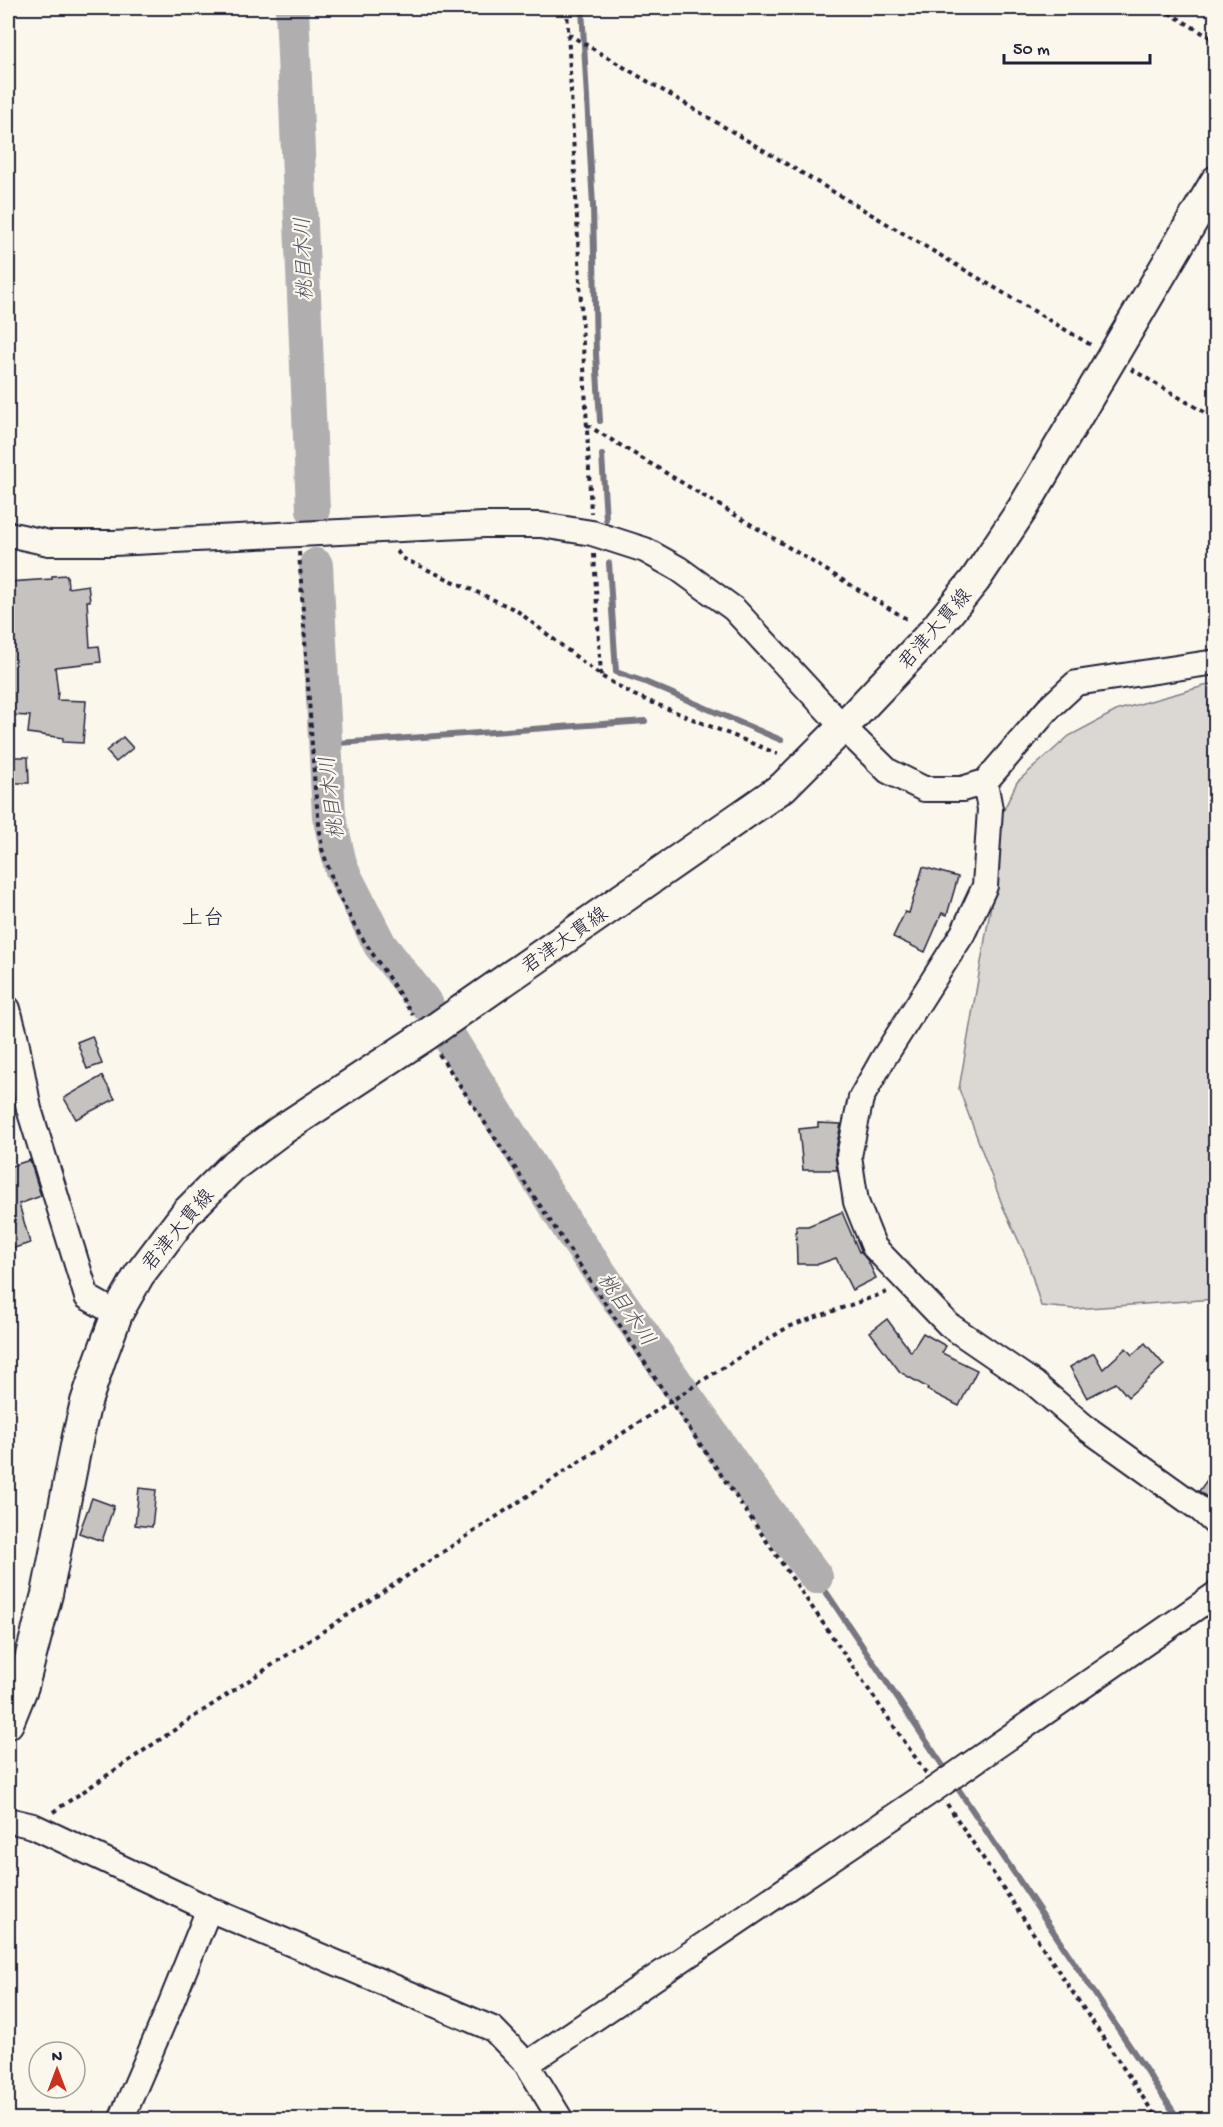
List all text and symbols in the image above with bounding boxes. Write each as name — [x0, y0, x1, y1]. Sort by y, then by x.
scale bar — [1004, 27, 1150, 65]
text: 50 m — [1013, 40, 1050, 61]
water label: 桃目木川 — [292, 216, 320, 301]
street label: 君津大貫線 — [894, 584, 978, 676]
water label: 桃目木川 — [316, 754, 352, 841]
street label: 君津大貫線 — [517, 902, 614, 980]
district label: 上台 — [182, 907, 224, 933]
street label: 君津大貫線 — [137, 1184, 221, 1277]
water label: 桃目木川 — [590, 1269, 659, 1353]
north arrow — [27, 2040, 87, 2100]
text: N — [52, 2049, 63, 2068]

